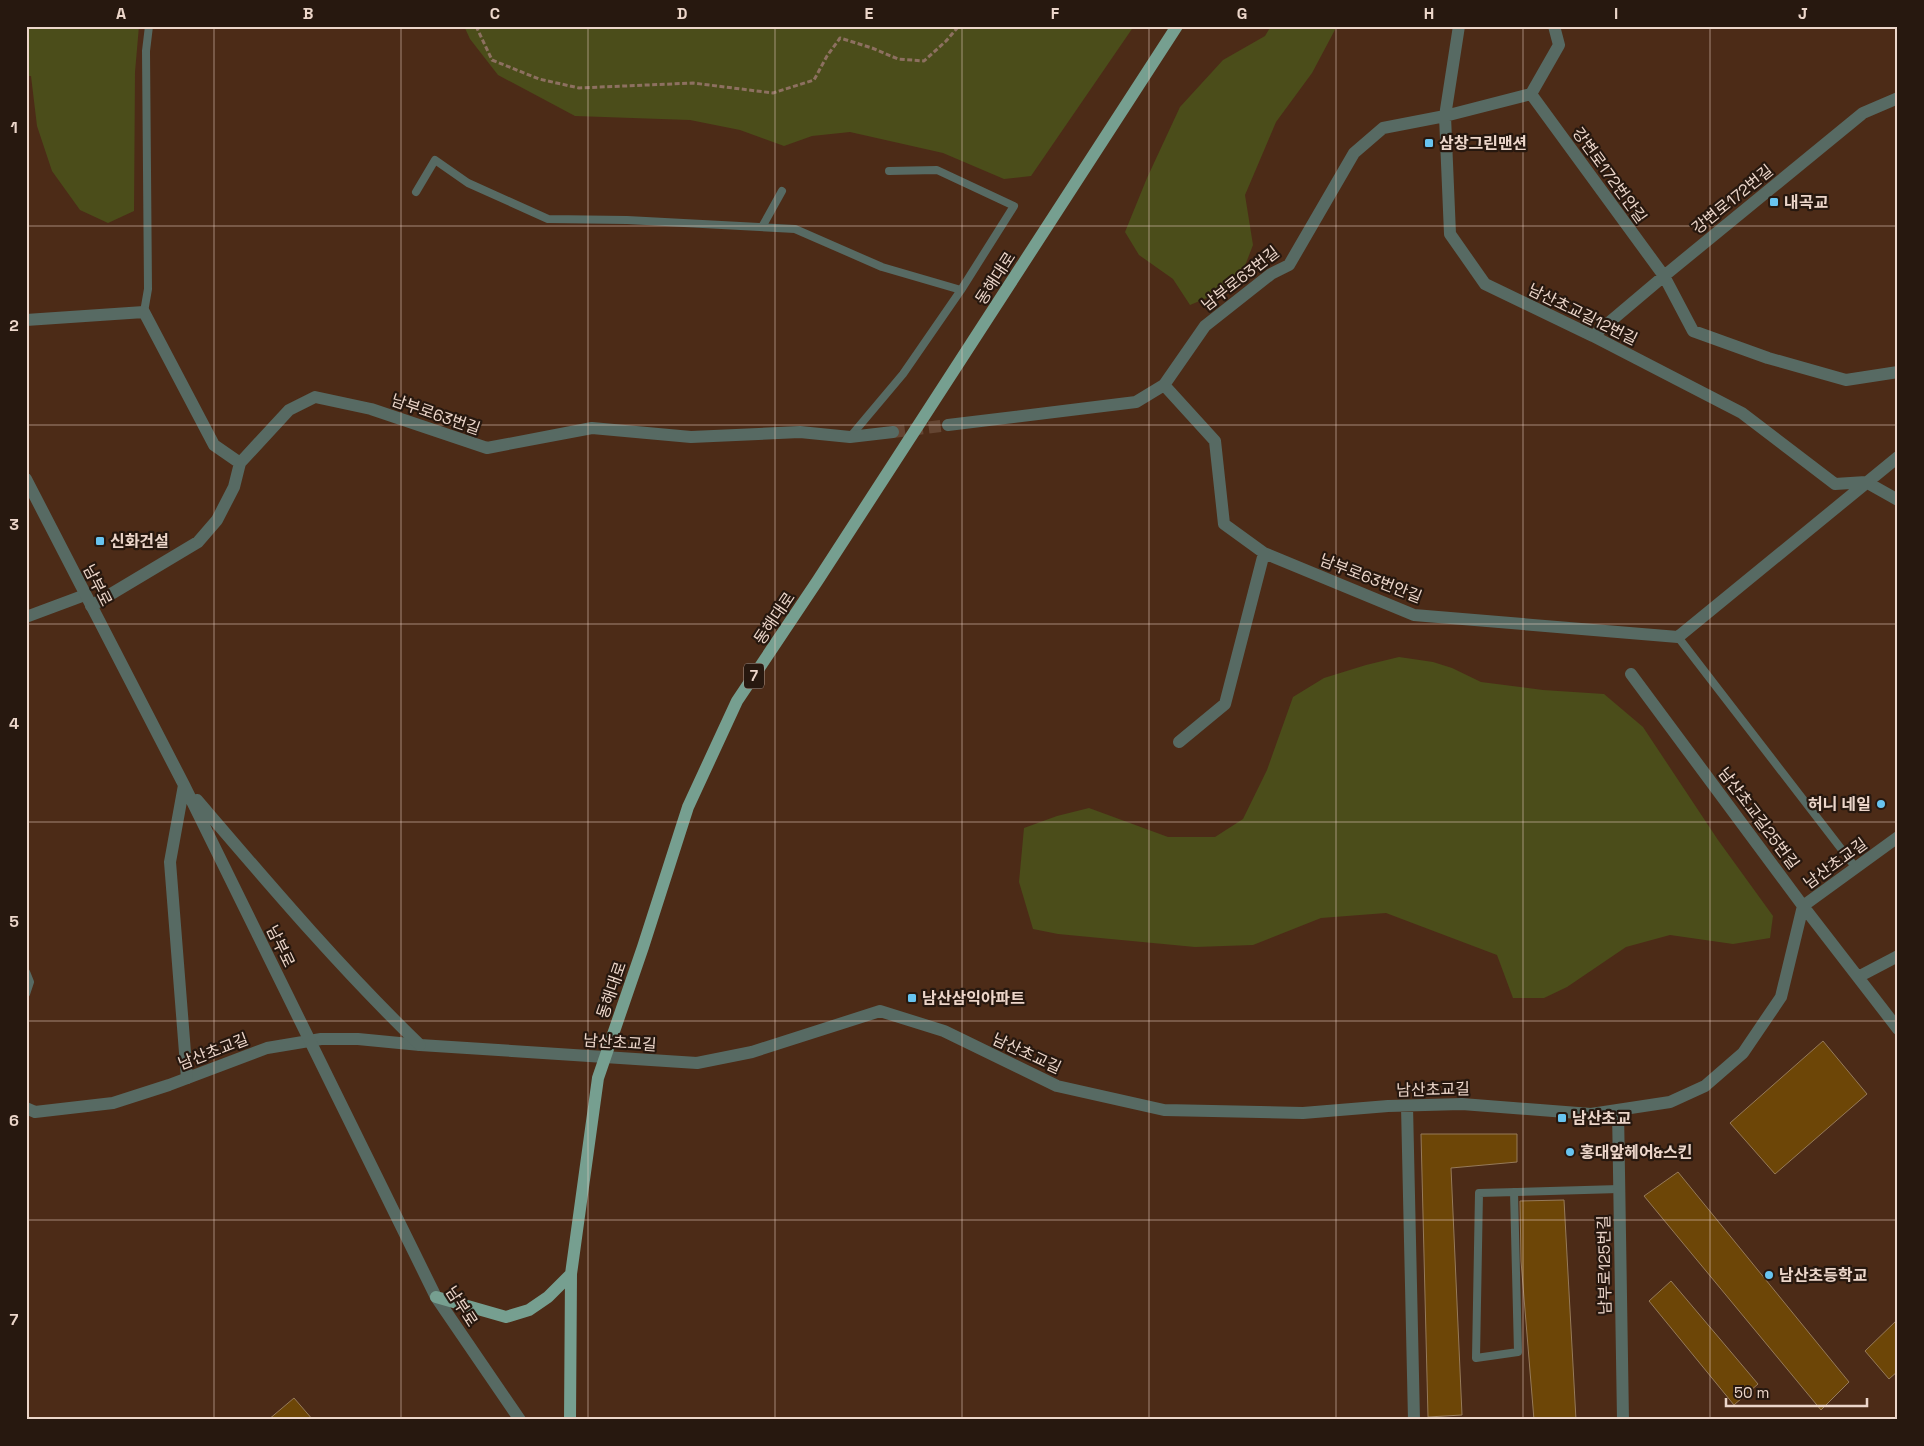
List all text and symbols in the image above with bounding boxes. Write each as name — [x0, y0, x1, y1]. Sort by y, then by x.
text: A — [116, 3, 126, 24]
text: B — [303, 3, 313, 24]
text: C — [490, 3, 500, 24]
text: D — [677, 3, 687, 24]
text: E — [865, 3, 874, 24]
text: F — [1051, 3, 1060, 24]
text: G — [1237, 3, 1247, 24]
text: H — [1424, 3, 1434, 24]
text: I — [1614, 3, 1618, 24]
text: J — [1798, 3, 1808, 24]
text: 1 — [10, 117, 18, 138]
street label: 강변로172번안길 — [1568, 123, 1651, 227]
place label: 삼창그린맨션 — [1439, 133, 1527, 154]
marker: 삼창그린맨션 — [1423, 137, 1435, 149]
street label: 강변로172번길 — [1687, 160, 1777, 239]
place label: 내곡교 — [1784, 192, 1828, 213]
marker: 내곡교 — [1768, 196, 1780, 208]
street label: 남부로63번길 — [1197, 241, 1283, 315]
street label: 동해대로 — [971, 248, 1020, 309]
street label: 남산초교길12번길 — [1525, 279, 1641, 350]
text: 2 — [9, 315, 19, 336]
street label: 남부로63번길 — [388, 389, 483, 440]
text: 3 — [9, 514, 19, 535]
place label: 신화건설 — [110, 531, 169, 552]
marker: 신화건설 — [94, 535, 106, 547]
street label: 남부로63번안길 — [1317, 549, 1425, 608]
street label: 남부로 — [78, 561, 117, 610]
street label: 동해대로 — [749, 588, 800, 649]
road number: 7 — [744, 664, 764, 688]
text: 4 — [9, 713, 19, 734]
street label: 남산초교길25번길 — [1713, 763, 1804, 873]
place label: 허니 네일 — [1808, 794, 1871, 815]
marker: 허니 네일 — [1875, 798, 1887, 810]
street label: 남산초교길 — [1799, 833, 1871, 894]
text: 5 — [9, 911, 19, 932]
street label: 남부로 — [261, 922, 300, 971]
street label: 동해대로 — [592, 959, 631, 1021]
place label: 남산삼익아파트 — [922, 988, 1025, 1009]
marker: 남산삼익아파트 — [906, 992, 918, 1004]
street label: 남산초교길 — [175, 1028, 251, 1074]
street label: 남산초교길 — [989, 1028, 1065, 1079]
street label: 남산초교길 — [583, 1029, 657, 1056]
street label: 남산초교길 — [1396, 1078, 1470, 1101]
place label: 남산초교 — [1572, 1108, 1631, 1129]
text: 6 — [9, 1110, 19, 1131]
marker: 남산초교 — [1556, 1112, 1568, 1124]
place label: 홍대앞헤어&스킨 — [1580, 1142, 1693, 1163]
marker: 홍대앞헤어&스킨 — [1564, 1146, 1576, 1158]
street label: 남부로125번길 — [1593, 1215, 1616, 1315]
place label: 남산초등학교 — [1779, 1265, 1868, 1286]
marker: 남산초등학교 — [1763, 1269, 1775, 1281]
street label: 남부로 — [441, 1282, 483, 1331]
text: 7 — [10, 1309, 19, 1330]
scale bar — [1726, 1376, 1868, 1408]
text: 50 m — [1734, 1383, 1769, 1402]

